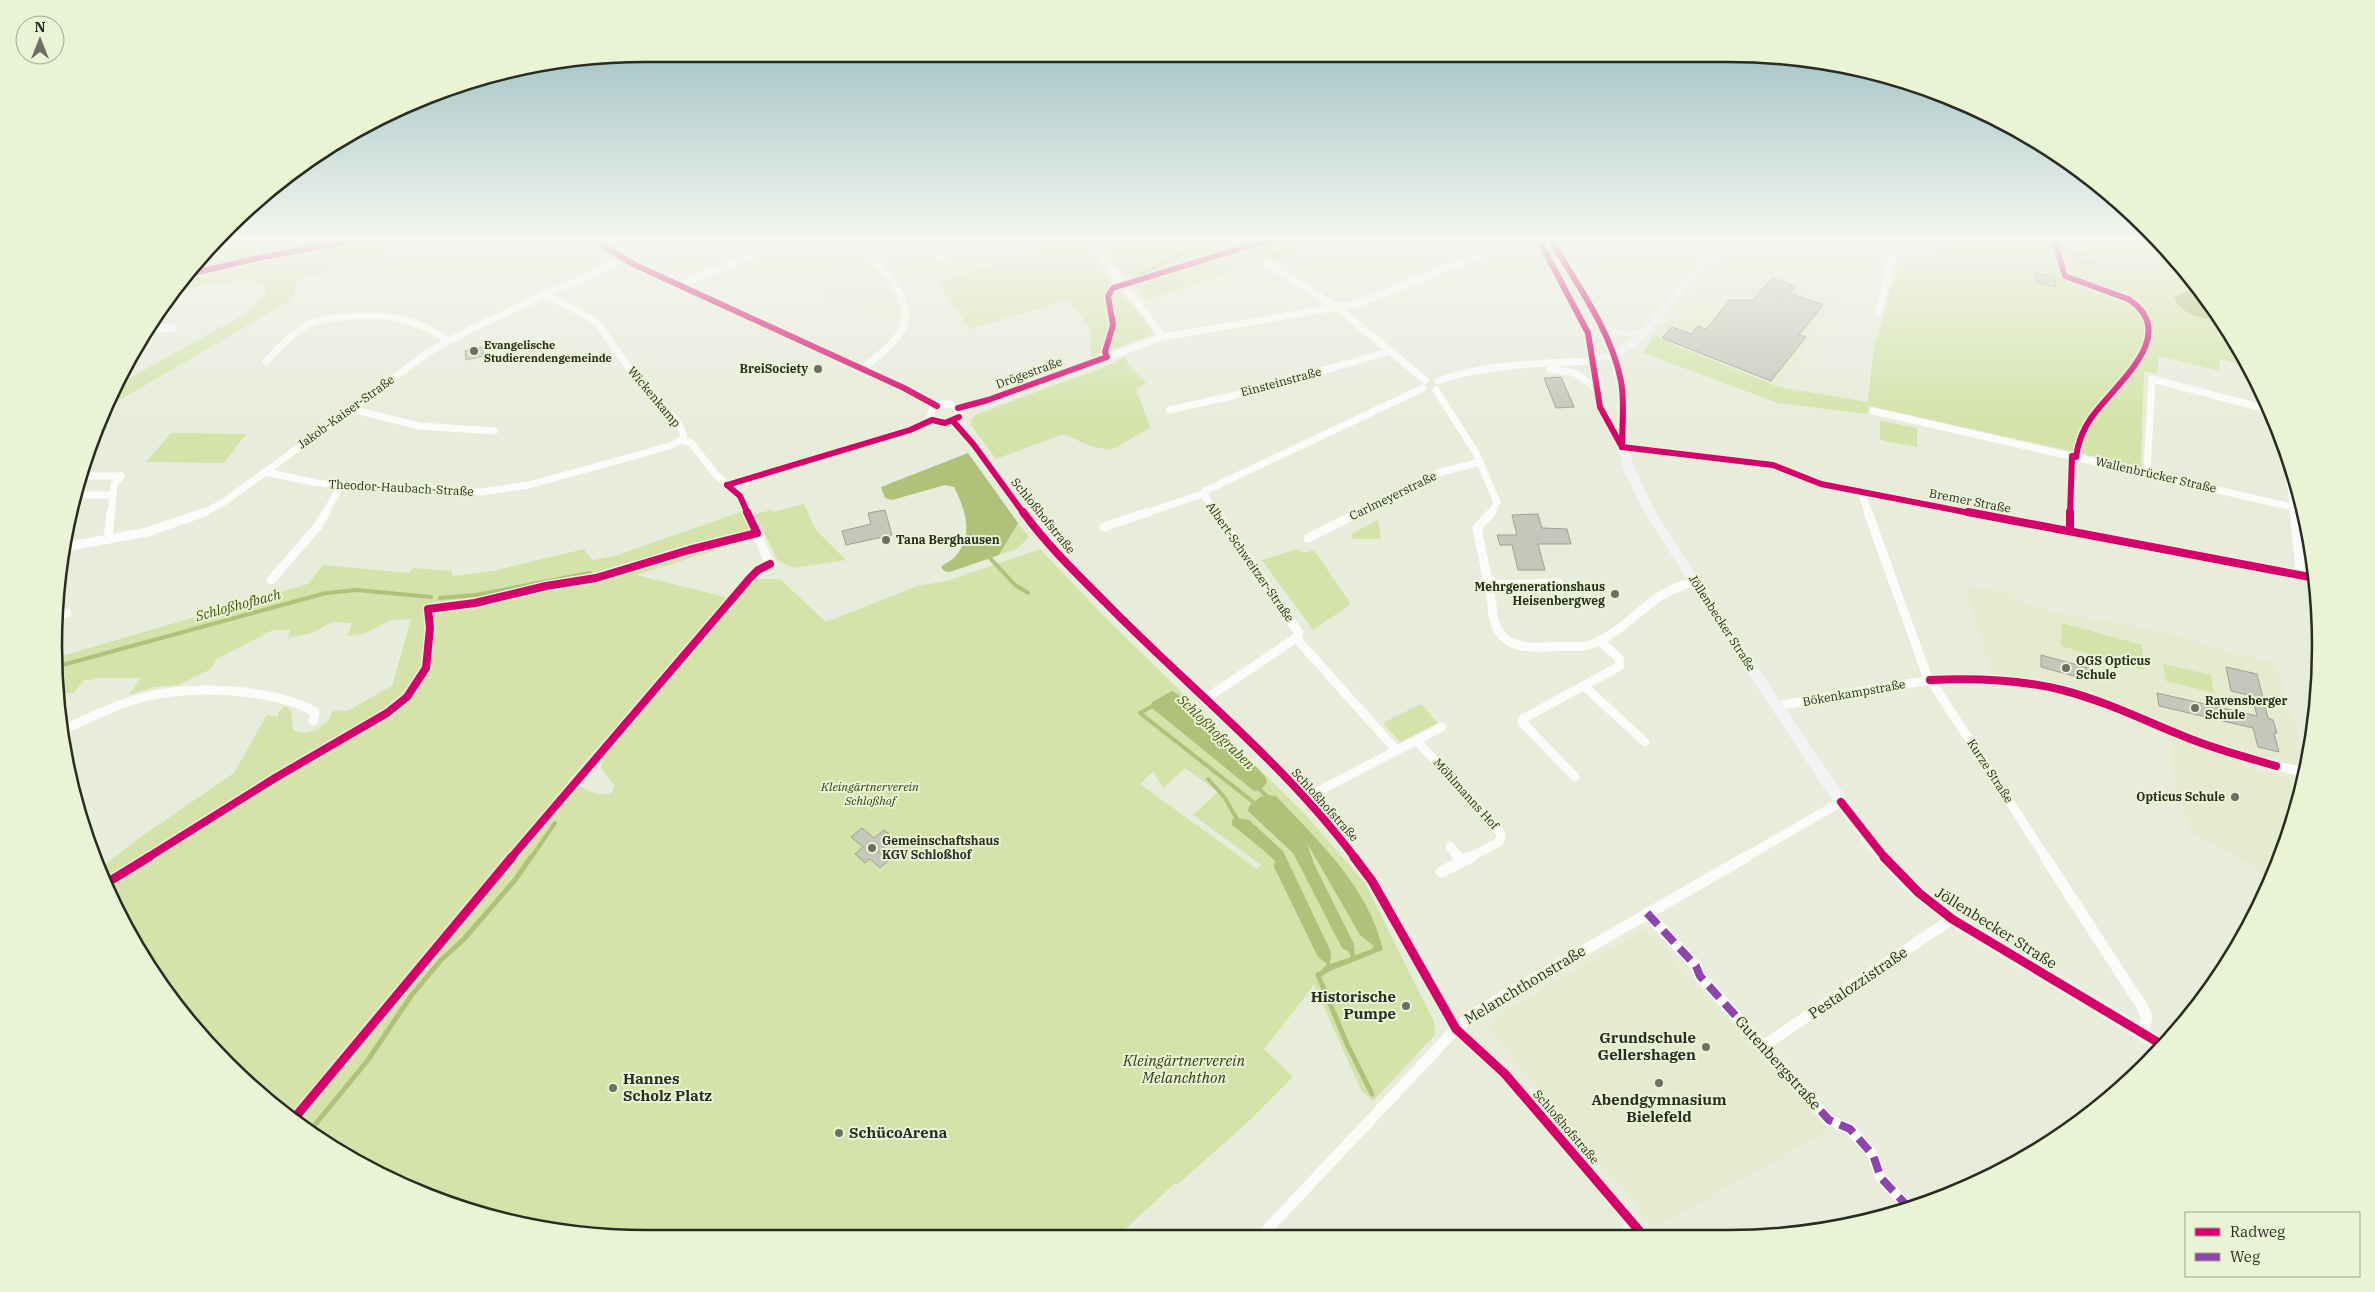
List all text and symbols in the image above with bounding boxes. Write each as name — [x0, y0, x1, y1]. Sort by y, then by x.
north arrow — [15, 15, 65, 65]
text: N — [34, 18, 46, 36]
place label: Evangelische Studierendengemeinde — [484, 338, 612, 365]
marker: Evangelische Studierendengemeinde — [468, 345, 480, 357]
street label: Drögestraße — [994, 354, 1064, 391]
place label: BreiSociety — [740, 361, 808, 376]
street label: Wickenkamp — [625, 363, 684, 430]
marker: BreiSociety — [812, 363, 824, 375]
street label: Einsteinstraße — [1239, 364, 1323, 400]
street label: Jakob-Kaiser-Straße — [295, 372, 397, 452]
street label: Wallenbrücker Straße — [2094, 453, 2218, 496]
street label: Carlmeyerstraße — [1347, 468, 1439, 523]
street label: Schloßhofstraße — [1008, 475, 1079, 557]
street label: Theodor-Haubach-Straße — [328, 476, 474, 499]
street label: Bremer Straße — [1928, 485, 2012, 516]
street label: Albert-Schweitzer-Straße — [1203, 499, 1298, 625]
place label: Tana Berghausen — [896, 532, 1000, 547]
marker: Tana Berghausen — [880, 534, 892, 546]
street label: Jöllenbecker Straße — [1686, 572, 1759, 674]
place label: Mehrgenerationshaus Heisenbergweg — [1475, 579, 1605, 608]
water label: Schloßhofbach — [192, 585, 283, 625]
marker: Mehrgenerationshaus Heisenbergweg — [1609, 588, 1621, 600]
place label: OGS Opticus Schule — [2076, 653, 2150, 682]
marker: OGS Opticus Schule — [2060, 662, 2072, 674]
street label: Bökenkampstraße — [1801, 676, 1906, 709]
water label: Schloßhofgraben — [1173, 690, 1258, 773]
place label: Ravensberger Schule — [2205, 693, 2288, 722]
marker: Ravensberger Schule — [2189, 702, 2201, 714]
street label: Kurze Straße — [1964, 736, 2017, 806]
street label: Möhlmanns Hof — [1431, 755, 1503, 833]
street label: Schloßhofstraße — [1289, 765, 1362, 844]
park label: Kleingärtnerverein Schloßhof — [820, 779, 919, 808]
place label: Opticus Schule — [2136, 789, 2225, 804]
marker: Opticus Schule — [2229, 791, 2241, 803]
place label: Gemeinschaftshaus KGV Schloßhof — [882, 833, 999, 862]
marker: Gemeinschaftshaus KGV Schloßhof — [866, 842, 878, 854]
street label: Jöllenbecker Straße — [1932, 882, 2061, 973]
street label: Melanchthonstraße — [1461, 941, 1589, 1028]
street label: Pestalozzistraße — [1804, 942, 1911, 1023]
place label: Historische Pumpe — [1311, 987, 1396, 1023]
marker: Historische Pumpe — [1400, 1000, 1412, 1012]
street label: Gutenbergstraße — [1731, 1012, 1826, 1114]
place label: Grundschule Gellershagen — [1598, 1028, 1696, 1064]
marker: Grundschule Gellershagen — [1700, 1041, 1712, 1053]
park label: Kleingärtnerverein Melanchthon — [1122, 1051, 1246, 1087]
place label: Hannes Scholz Platz — [623, 1069, 712, 1105]
marker: Abendgymnasium Bielefeld — [1653, 1077, 1665, 1089]
marker: Hannes Scholz Platz — [607, 1082, 619, 1094]
street label: Schloßhofstraße — [1530, 1087, 1603, 1167]
place label: Abendgymnasium Bielefeld — [1591, 1090, 1727, 1126]
place label: SchücoArena — [849, 1123, 948, 1142]
marker: SchücoArena — [833, 1127, 845, 1139]
legend — [2185, 1212, 2360, 1277]
text: Radweg — [2230, 1222, 2285, 1241]
text: Weg — [2230, 1247, 2260, 1266]

